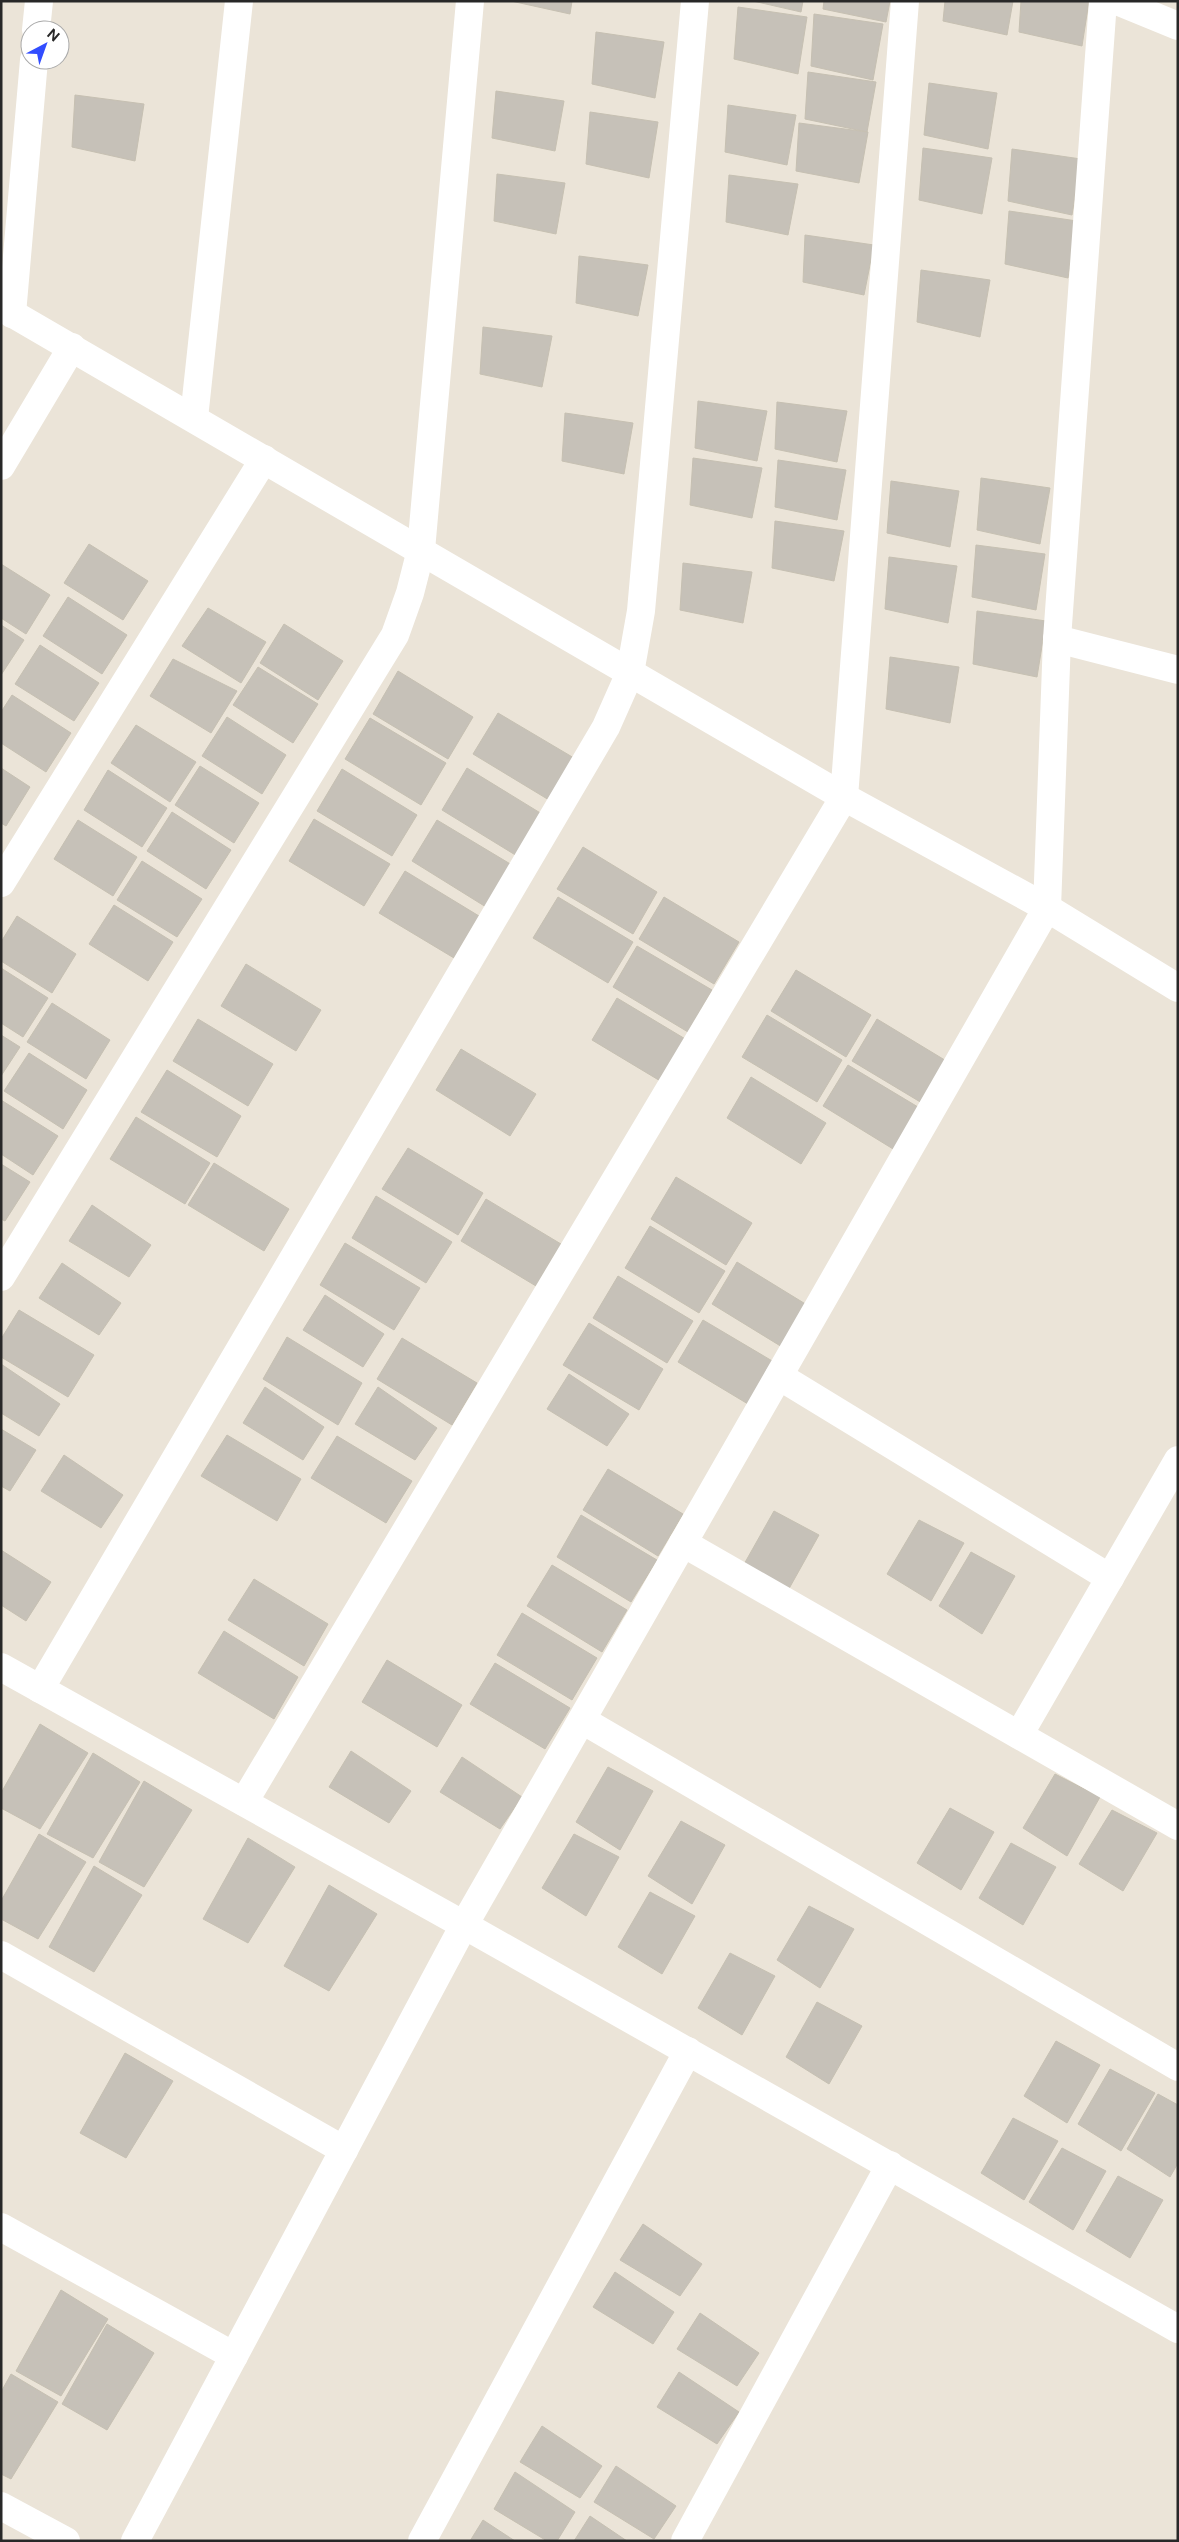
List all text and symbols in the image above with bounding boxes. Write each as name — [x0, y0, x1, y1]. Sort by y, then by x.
north arrow — [20, 20, 70, 70]
text: N — [44, 26, 63, 45]

